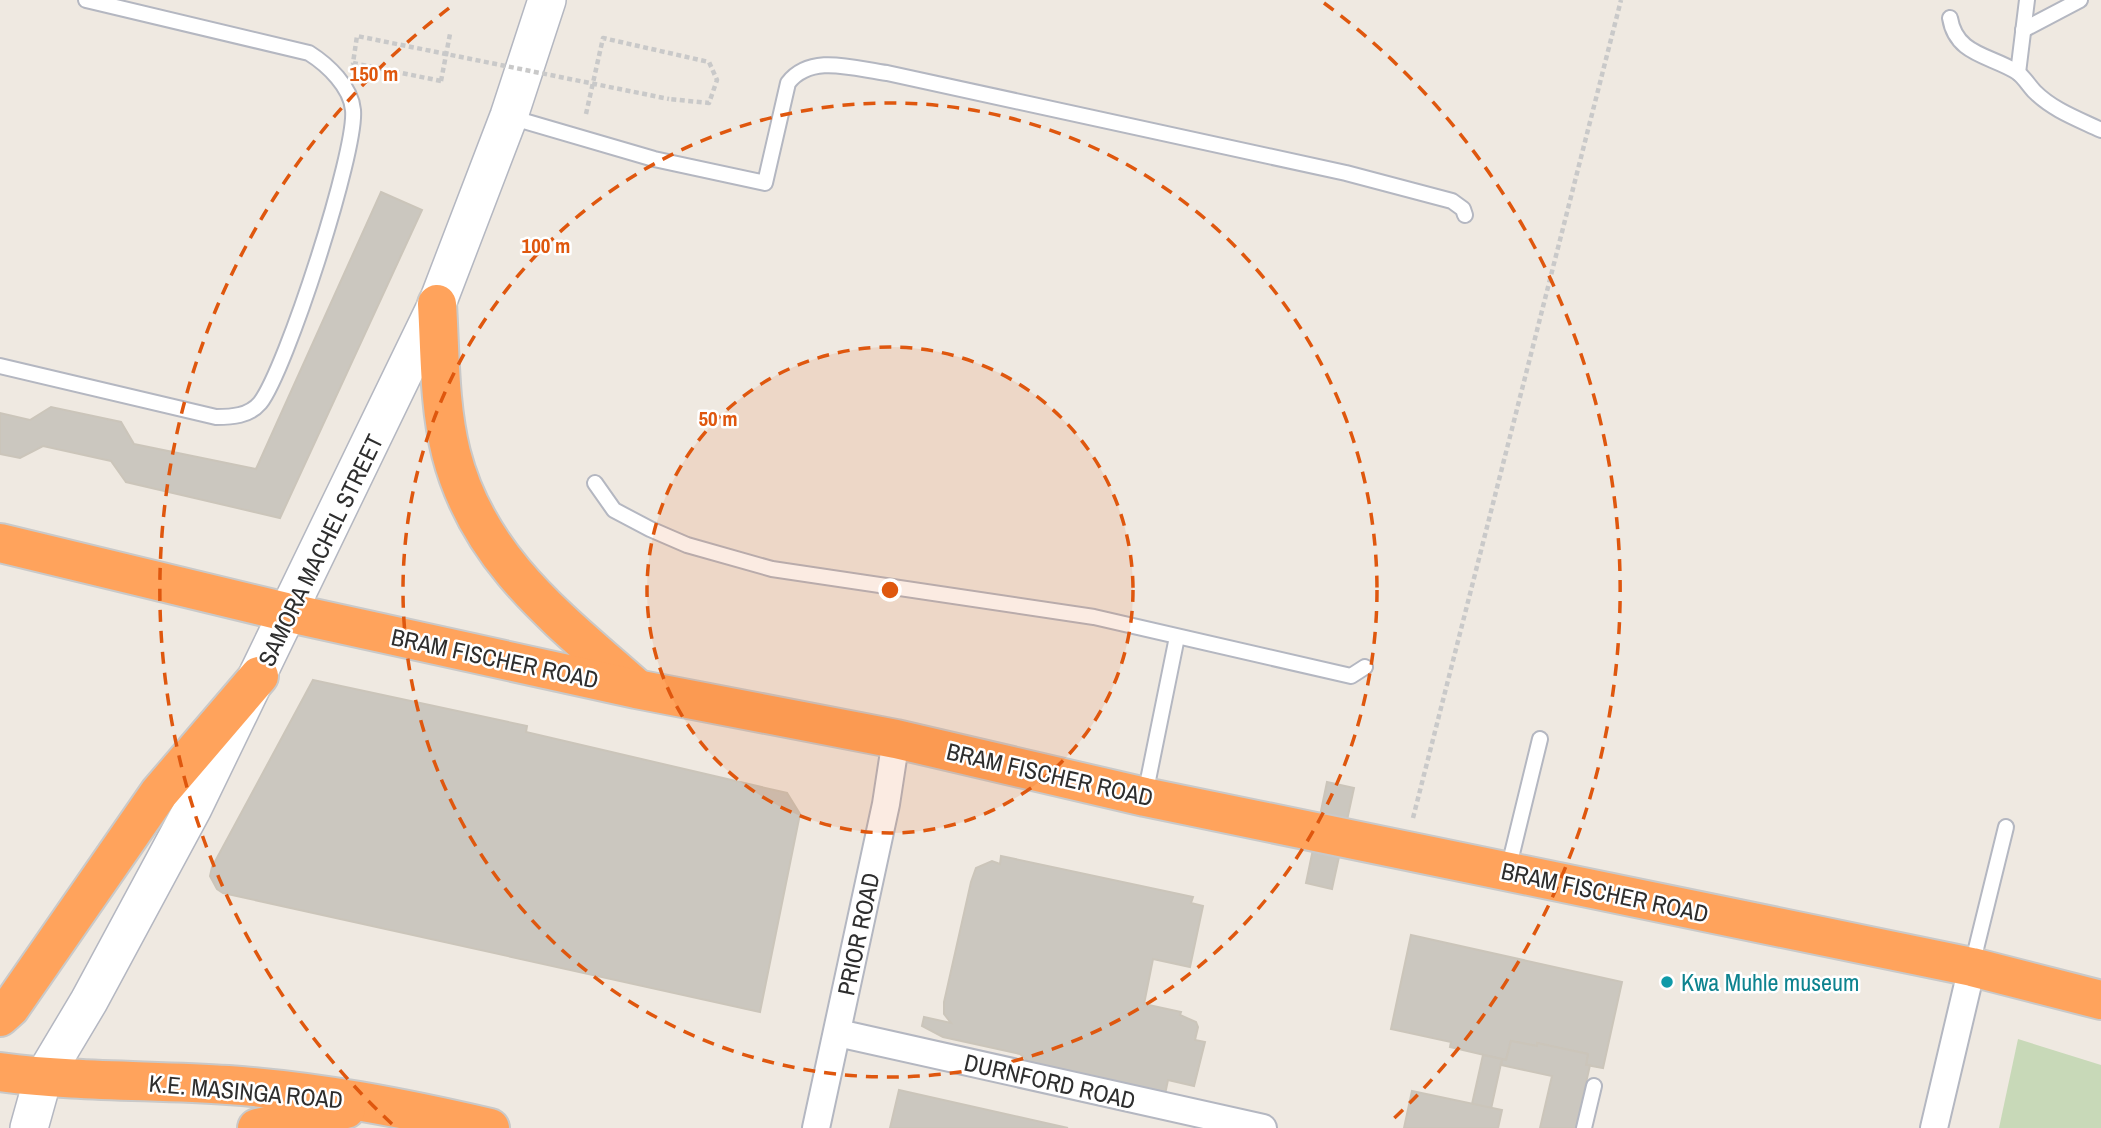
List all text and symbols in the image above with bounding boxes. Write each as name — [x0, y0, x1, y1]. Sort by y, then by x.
text: 150 m — [350, 59, 398, 88]
text: 100 m — [522, 231, 570, 260]
text: 50 m — [698, 404, 738, 433]
street label: SAMORA MACHEL STREET — [250, 429, 390, 671]
centre of rings — [878, 578, 902, 602]
street label: BRAM FISCHER ROAD — [388, 620, 602, 696]
street label: BRAM FISCHER ROAD — [944, 735, 1156, 813]
street label: BRAM FISCHER ROAD — [1498, 854, 1712, 930]
street label: PRIOR ROAD — [829, 870, 887, 998]
place label: Kwa Muhle museum — [1681, 966, 1859, 998]
marker: Kwa Muhle museum — [1659, 974, 1675, 990]
street label: DURNFORD ROAD — [961, 1046, 1139, 1116]
street label: K.E. MASINGA ROAD — [148, 1067, 344, 1115]

